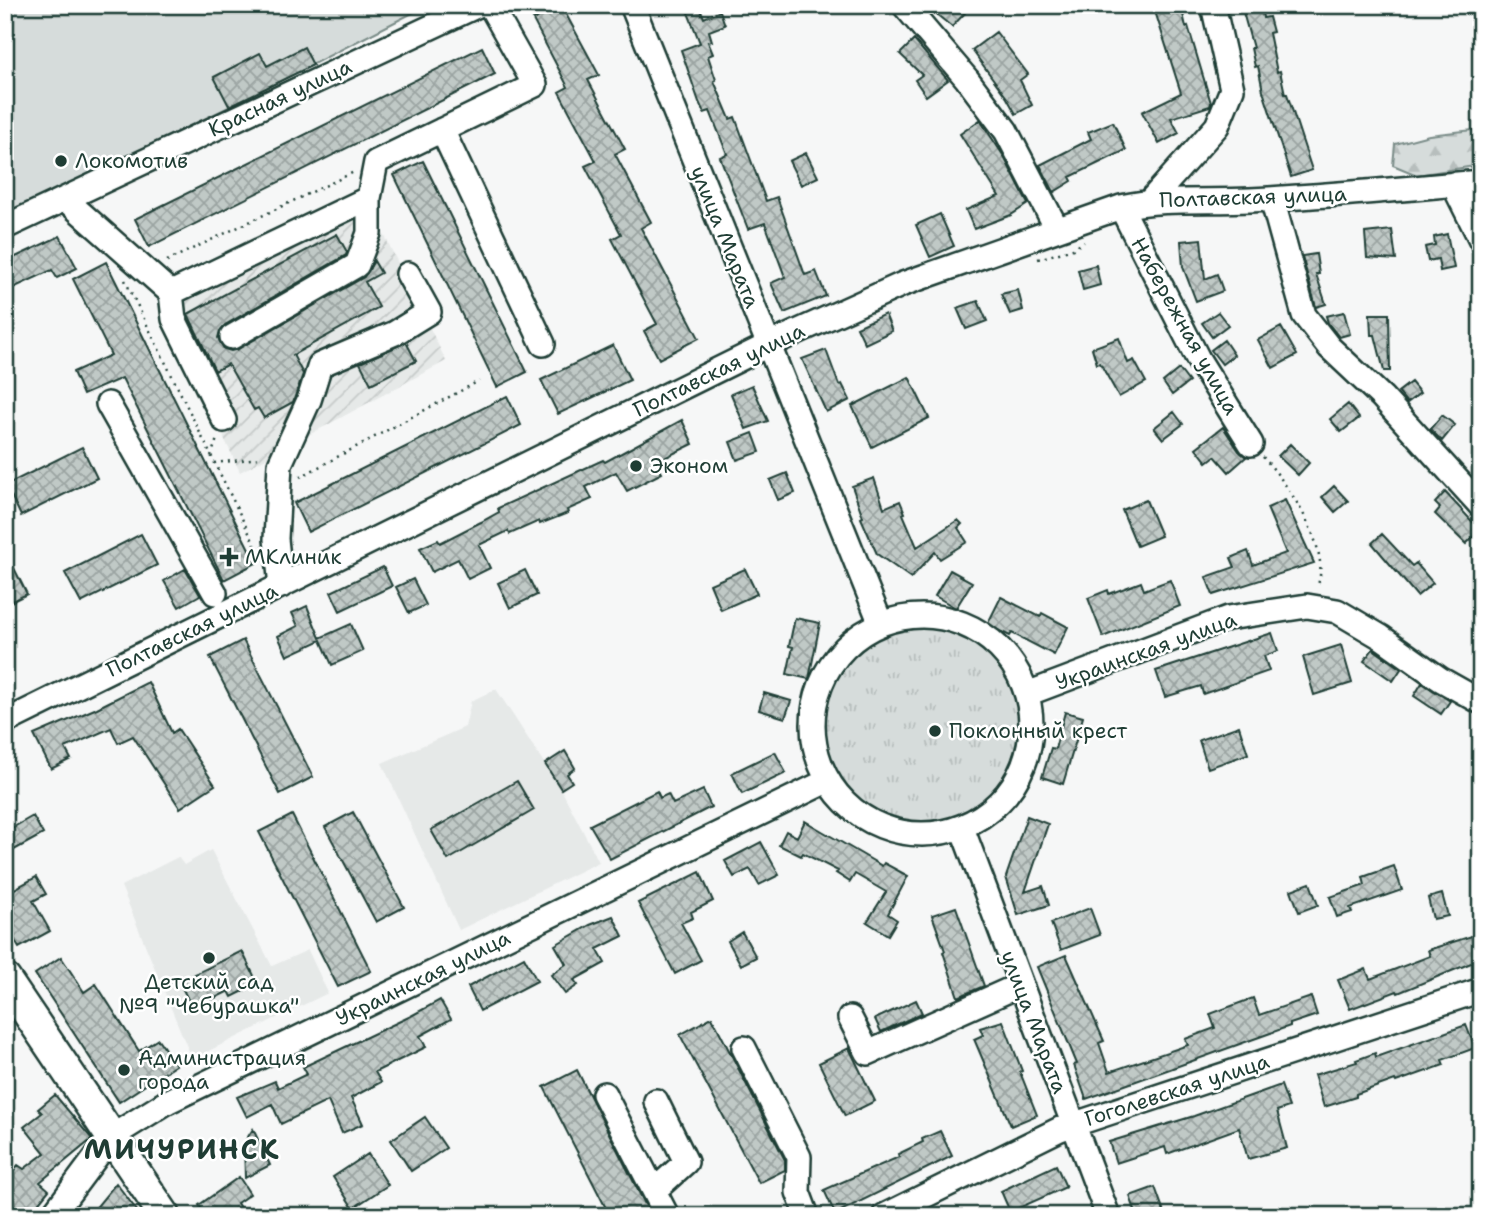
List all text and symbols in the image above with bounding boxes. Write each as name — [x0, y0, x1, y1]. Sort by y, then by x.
street label: Красная улица — [204, 53, 356, 143]
place label: Локомотив — [75, 147, 188, 175]
marker: Локомотив — [53, 153, 69, 169]
street label: улица Марата — [684, 162, 766, 312]
street label: Полтавская улица — [1159, 180, 1347, 214]
street label: Набережная улица — [1124, 232, 1246, 420]
street label: Полтавская улица — [629, 316, 809, 424]
place label: Эконом — [650, 452, 728, 480]
marker: Эконом — [628, 458, 644, 474]
place label: МКлиник — [245, 543, 342, 571]
marker: МКлиник — [219, 547, 239, 567]
street label: Полтавская улица — [102, 576, 282, 684]
street label: Украинская улица — [1052, 605, 1240, 697]
place label: Поклонный крест — [949, 717, 1128, 745]
marker: Поклонный крест — [927, 723, 943, 739]
street label: Украинская улица — [331, 924, 515, 1032]
street label: улица Марата — [994, 947, 1074, 1097]
marker: Детский сад №9 "Чебурашка" — [201, 950, 217, 966]
place label: Детский сад №9 "Чебурашка" — [119, 968, 299, 1020]
place label: Администрация города — [138, 1044, 306, 1096]
street label: Гоголевская улица — [1081, 1047, 1273, 1133]
marker: Администрация города — [116, 1062, 132, 1078]
district label: МИЧУРИНСК — [84, 1130, 280, 1168]

